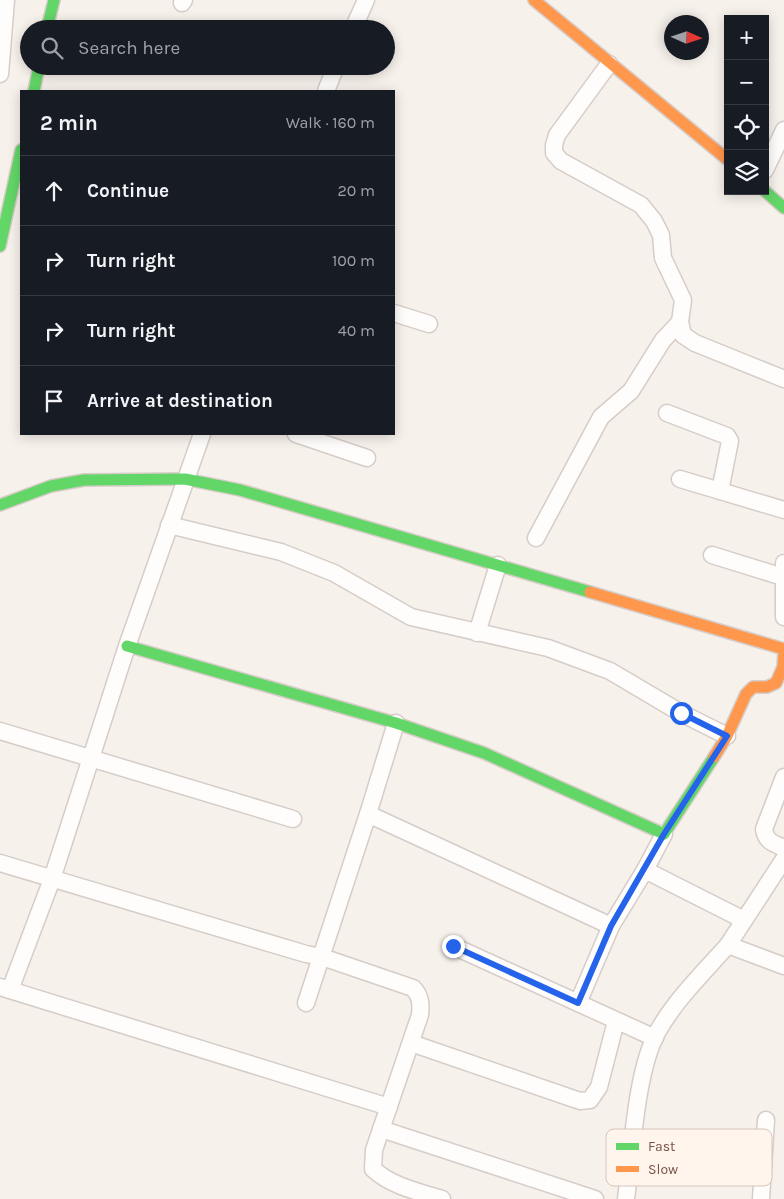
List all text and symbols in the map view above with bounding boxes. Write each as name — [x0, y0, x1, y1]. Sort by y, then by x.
north arrow — [664, 15, 709, 60]
map controls — [724, 15, 769, 195]
button: + — [724, 15, 769, 60]
search box — [20, 20, 395, 75]
icon: search — [38, 34, 66, 62]
text: Search here — [78, 37, 180, 59]
button: − — [724, 60, 769, 105]
button: locate — [724, 105, 769, 150]
text: 2 min — [40, 111, 98, 135]
text: Walk · 160 m — [286, 113, 375, 132]
button: layers — [724, 150, 769, 195]
icon: ahead — [40, 177, 68, 205]
text: Continue — [87, 180, 169, 202]
text: 20 m — [337, 181, 375, 200]
icon: right — [40, 247, 68, 275]
text: Turn right — [87, 250, 176, 272]
text: 100 m — [332, 251, 375, 270]
icon: right — [40, 317, 68, 345]
text: Turn right — [87, 320, 176, 342]
text: 40 m — [338, 321, 375, 340]
icon: arrive — [40, 387, 68, 415]
text: Arrive at destination — [87, 390, 273, 412]
route start — [670, 702, 693, 725]
route end — [442, 935, 465, 958]
legend — [606, 1129, 772, 1186]
text: Fast — [648, 1138, 675, 1155]
text: Slow — [648, 1161, 678, 1178]

